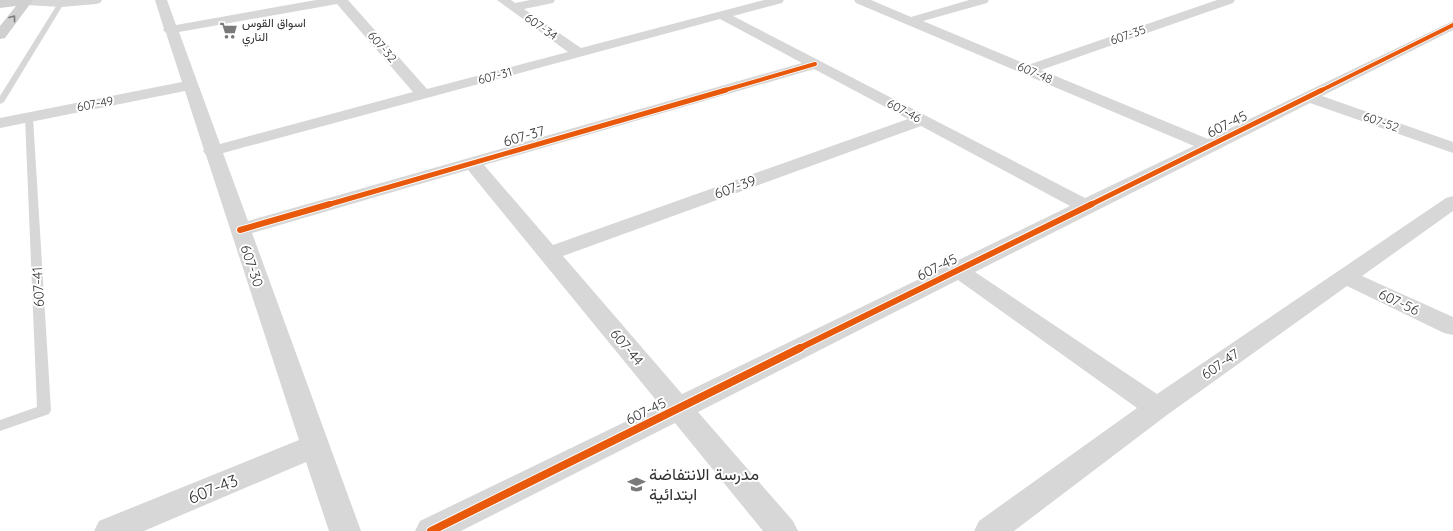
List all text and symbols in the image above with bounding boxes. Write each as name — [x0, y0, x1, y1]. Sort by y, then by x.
street label: 607-34 — [522, 10, 560, 43]
one-way arrow — [9, 15, 16, 22]
place label: اسواق القوس الناري — [242, 15, 306, 47]
supermarket icon: اسواق القوس الناري — [219, 20, 239, 40]
street label: 607-35 — [1108, 21, 1148, 48]
street label: 607-32 — [365, 28, 400, 66]
street label: 607-48 — [1015, 58, 1055, 87]
street label: 607-31 — [476, 64, 513, 87]
street label: 607-49 — [76, 93, 115, 114]
street label: 607-46 — [885, 95, 924, 126]
street label: 607-45 — [1204, 107, 1250, 141]
street label: 607-52 — [1361, 108, 1401, 135]
street label: 607-37 — [501, 122, 547, 150]
street label: 607-39 — [712, 171, 758, 203]
street label: 607-30 — [236, 243, 268, 289]
street label: 607-45 — [914, 250, 960, 284]
street label: 607-41 — [28, 266, 48, 308]
street label: 607-56 — [1376, 285, 1423, 319]
street label: 607-44 — [606, 325, 648, 369]
street label: 607-47 — [1198, 345, 1242, 383]
street label: 607-45 — [623, 394, 669, 428]
place label: مدرسة الانتفاضة ابتدائية — [649, 463, 759, 504]
street label: 607-43 — [185, 469, 241, 508]
school or university icon: مدرسة الانتفاضة ابتدائية — [626, 474, 646, 494]

